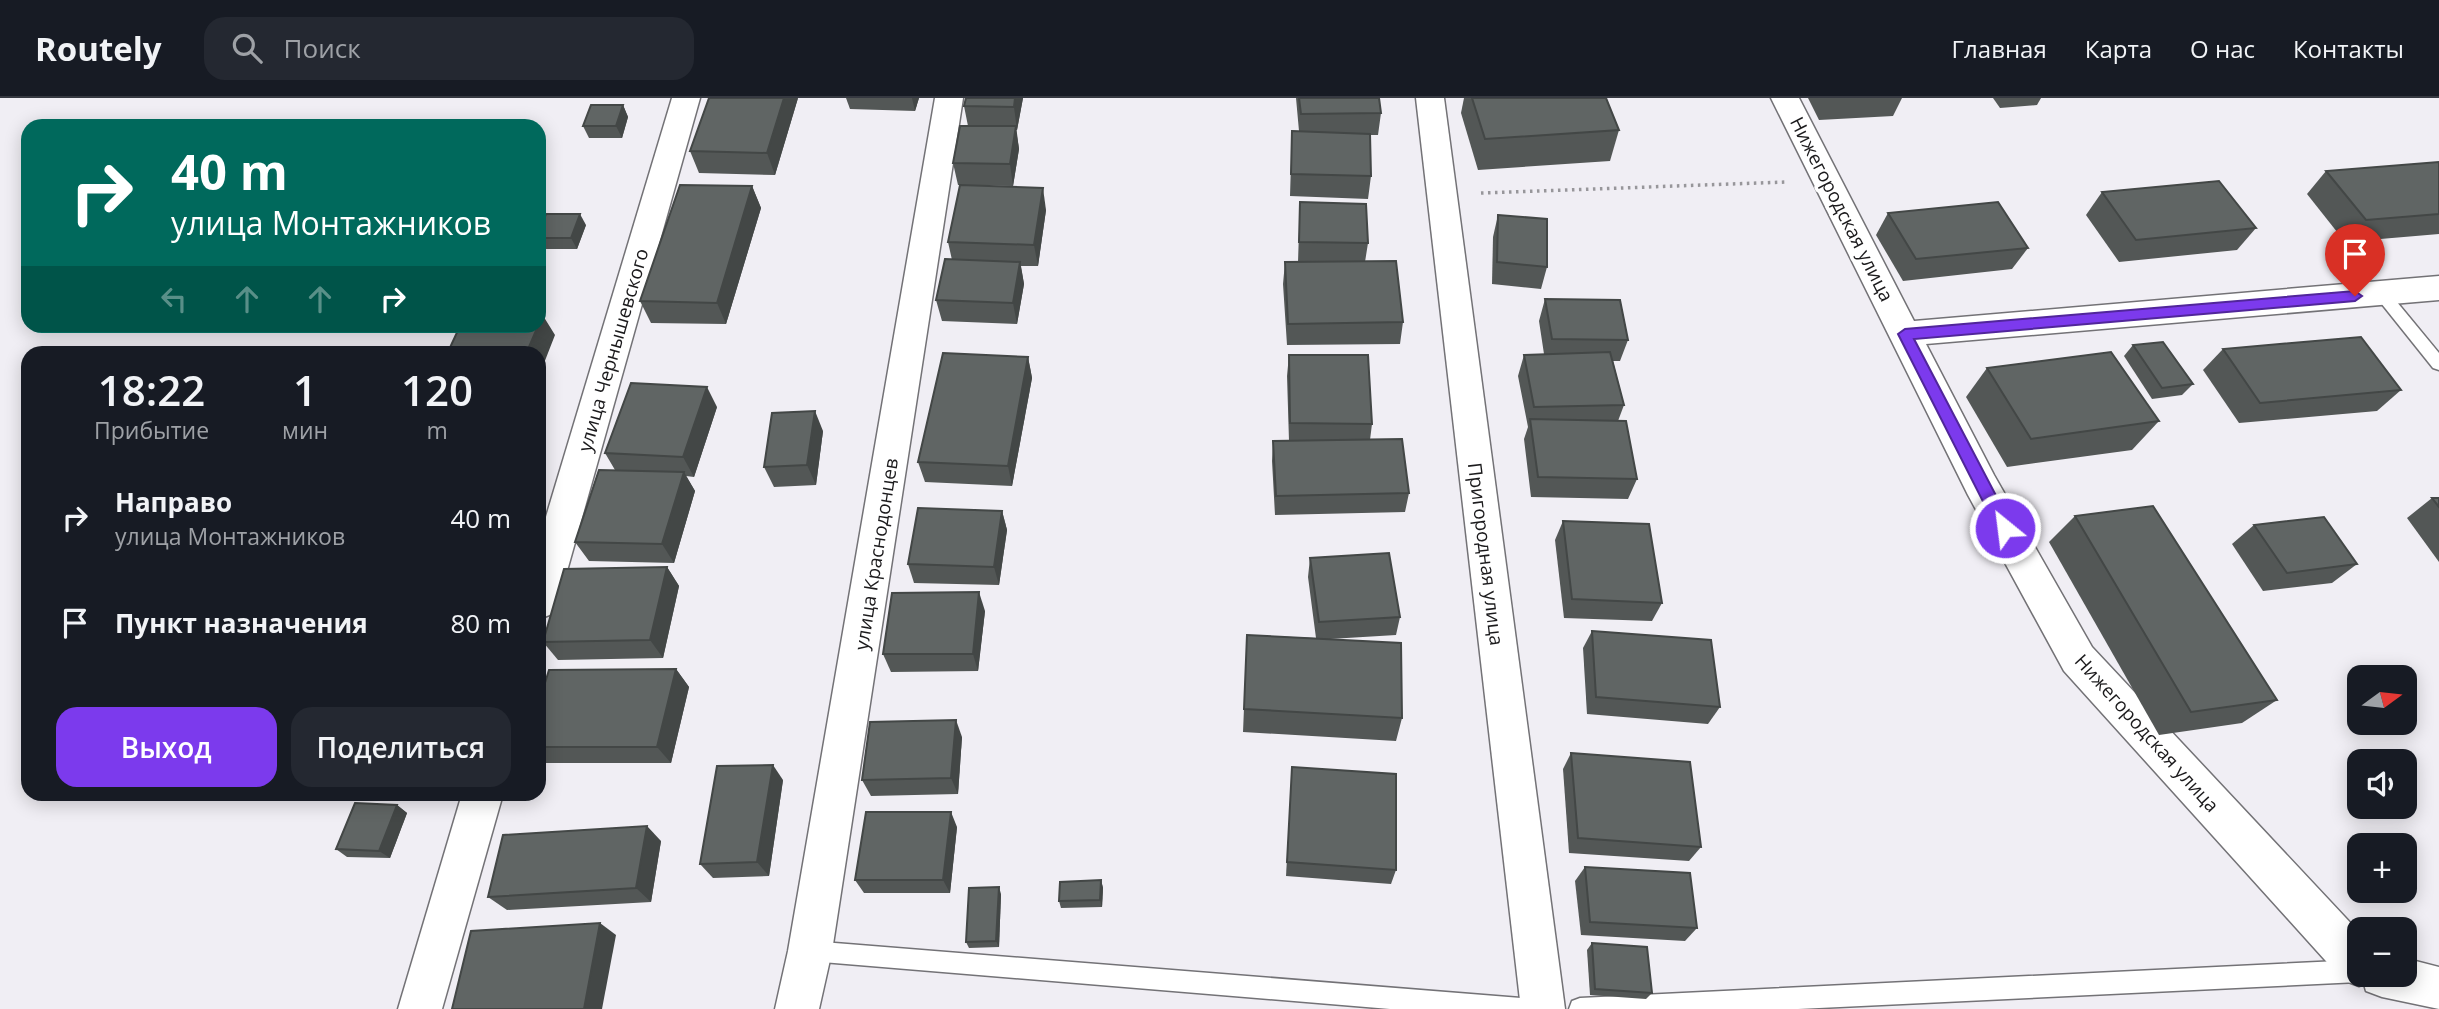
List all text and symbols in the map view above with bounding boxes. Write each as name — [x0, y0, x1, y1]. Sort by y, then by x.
search box — [204, 17, 694, 80]
text: Routely — [35, 26, 162, 71]
icon: search — [228, 29, 266, 67]
text: Поиск — [284, 30, 361, 66]
text: Главная — [1952, 32, 2047, 65]
text: Карта — [2085, 32, 2152, 65]
text: О нас — [2190, 32, 2255, 65]
text: Контакты — [2293, 32, 2404, 65]
street label: Нижегородская улица — [1784, 112, 1900, 306]
text: 40 m — [171, 138, 288, 204]
icon: right — [56, 147, 147, 238]
text: улица Монтажников — [171, 201, 491, 244]
pin — [2325, 224, 2385, 296]
icon: arrive — [2336, 235, 2374, 273]
street label: улица Чернышевского — [572, 245, 654, 455]
icon: left — [155, 280, 193, 318]
icon: ahead — [228, 280, 266, 318]
icon: ahead — [301, 280, 339, 318]
icon: right — [374, 280, 412, 318]
text: 18:22 — [98, 361, 205, 418]
text: 1 — [293, 361, 317, 418]
text: 120 — [401, 361, 473, 418]
text: Прибытие — [94, 414, 209, 446]
text: мин — [282, 414, 328, 446]
text: m — [426, 414, 448, 446]
street label: улица Краснодонцев — [848, 456, 904, 652]
street label: Пригородная улица — [1462, 461, 1510, 647]
text: Направо — [115, 484, 232, 520]
position arrow — [1968, 491, 2042, 565]
icon: right — [56, 499, 94, 537]
text: 40 m — [450, 500, 511, 536]
text: улица Монтажников — [115, 520, 345, 552]
icon: arrive — [56, 604, 94, 642]
text: Пункт назначения — [115, 605, 368, 641]
text: 80 m — [450, 605, 511, 641]
street label: Нижегородская улица — [2069, 648, 2225, 818]
north arrow — [2347, 665, 2417, 735]
map controls — [2347, 665, 2417, 987]
button: Выход — [56, 707, 277, 787]
button: Поделиться — [291, 707, 511, 787]
button: sound — [2347, 749, 2417, 819]
button: + — [2347, 833, 2417, 903]
button: − — [2347, 917, 2417, 987]

